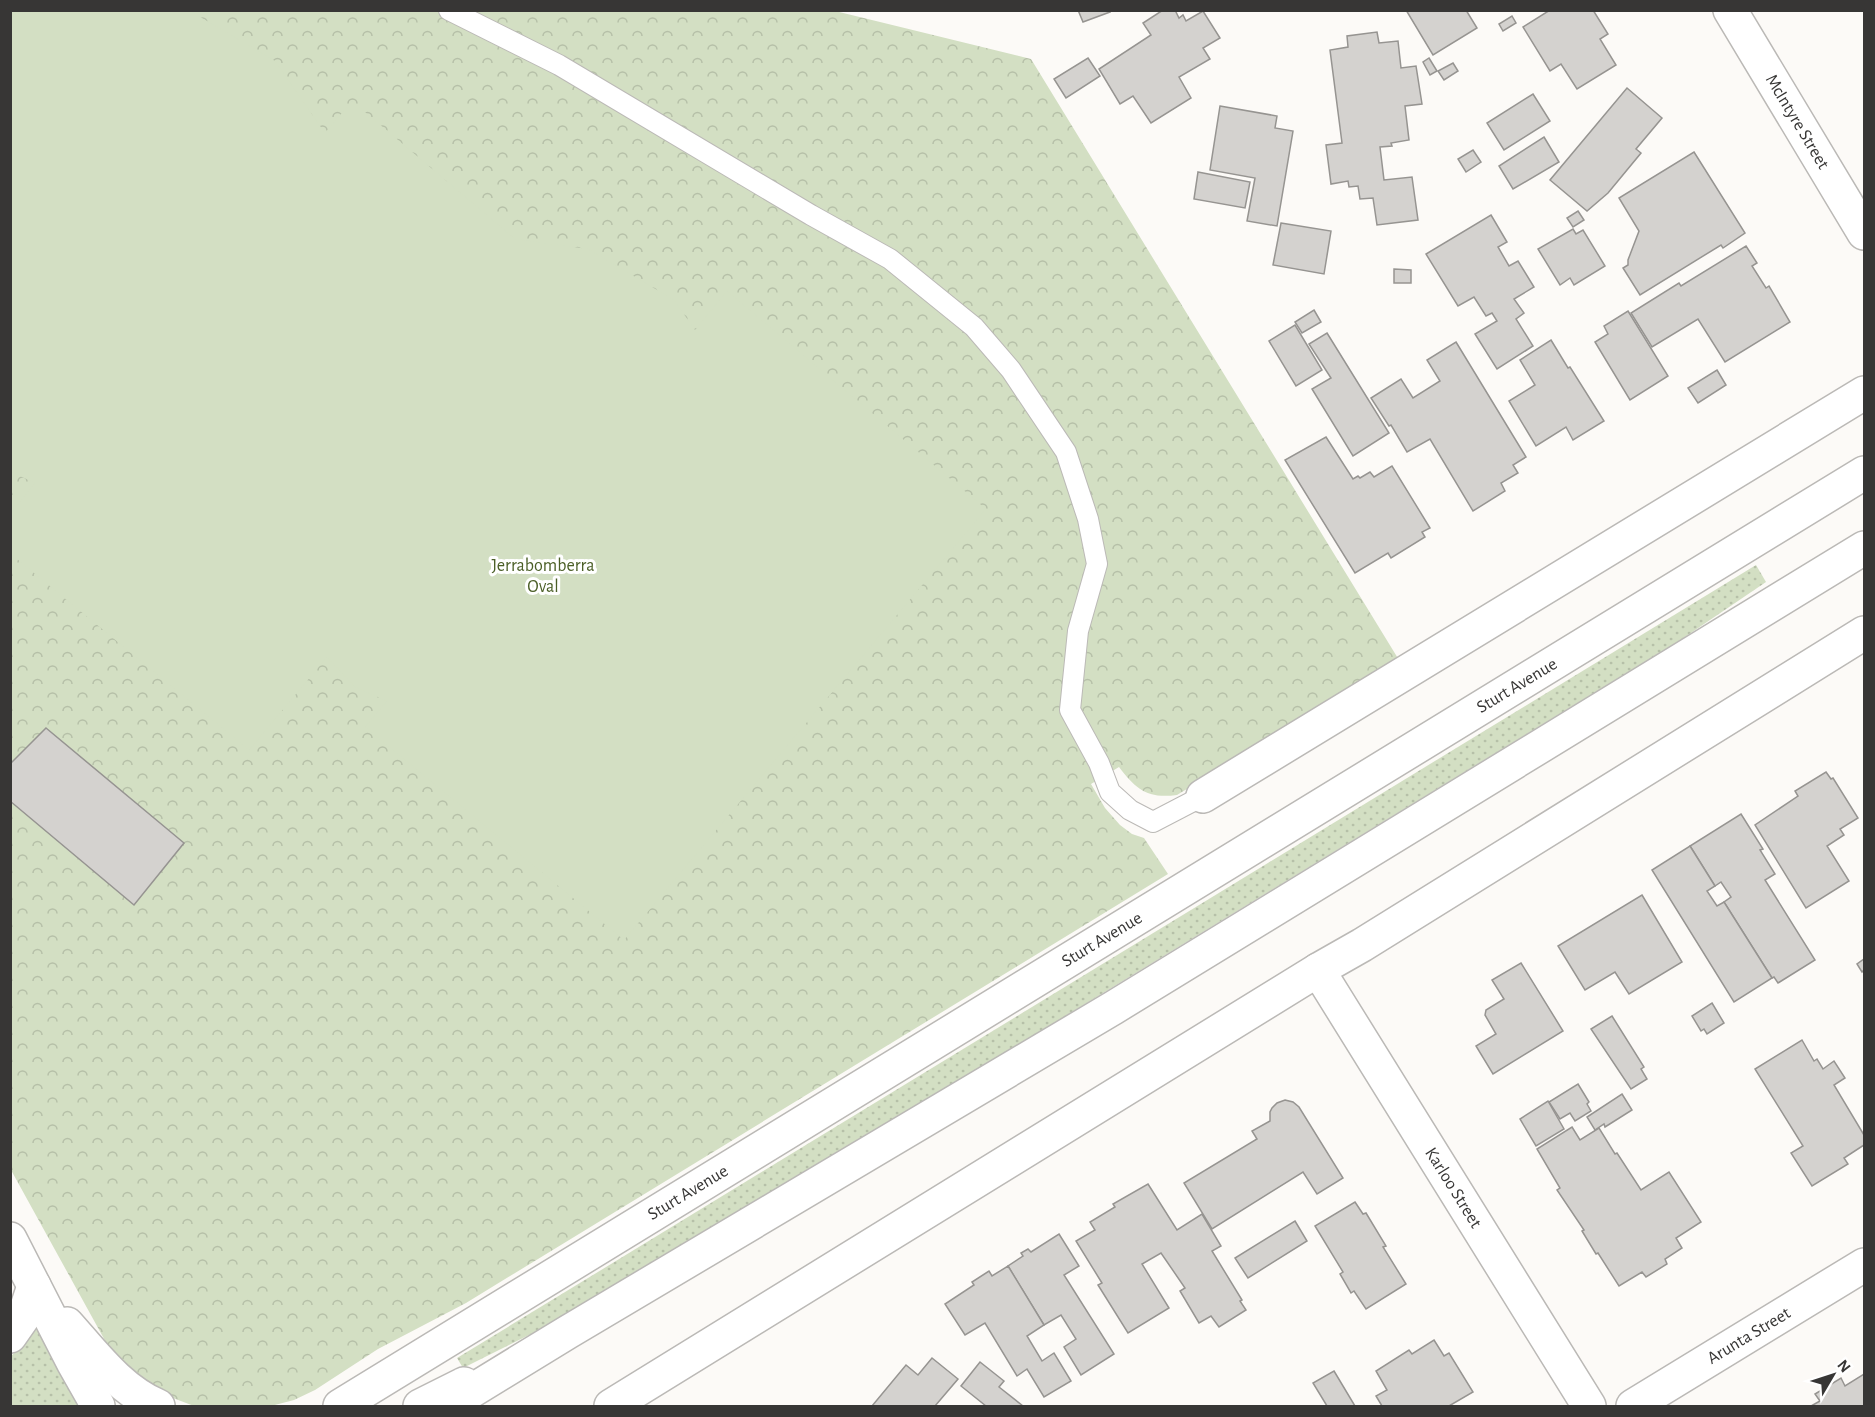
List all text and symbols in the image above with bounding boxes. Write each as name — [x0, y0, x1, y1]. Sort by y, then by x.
street label: McIntyre Street — [1762, 71, 1832, 173]
park label: Jerrabomberra Oval — [492, 557, 594, 596]
street label: Sturt Avenue — [1474, 655, 1560, 717]
street label: Sturt Avenue — [1059, 909, 1145, 971]
street label: Karloo Street — [1421, 1145, 1485, 1232]
street label: Sturt Avenue — [645, 1162, 731, 1224]
street label: Arunta Street — [1704, 1304, 1794, 1368]
north arrow — [1803, 1345, 1863, 1405]
text: N — [1834, 1357, 1854, 1376]

